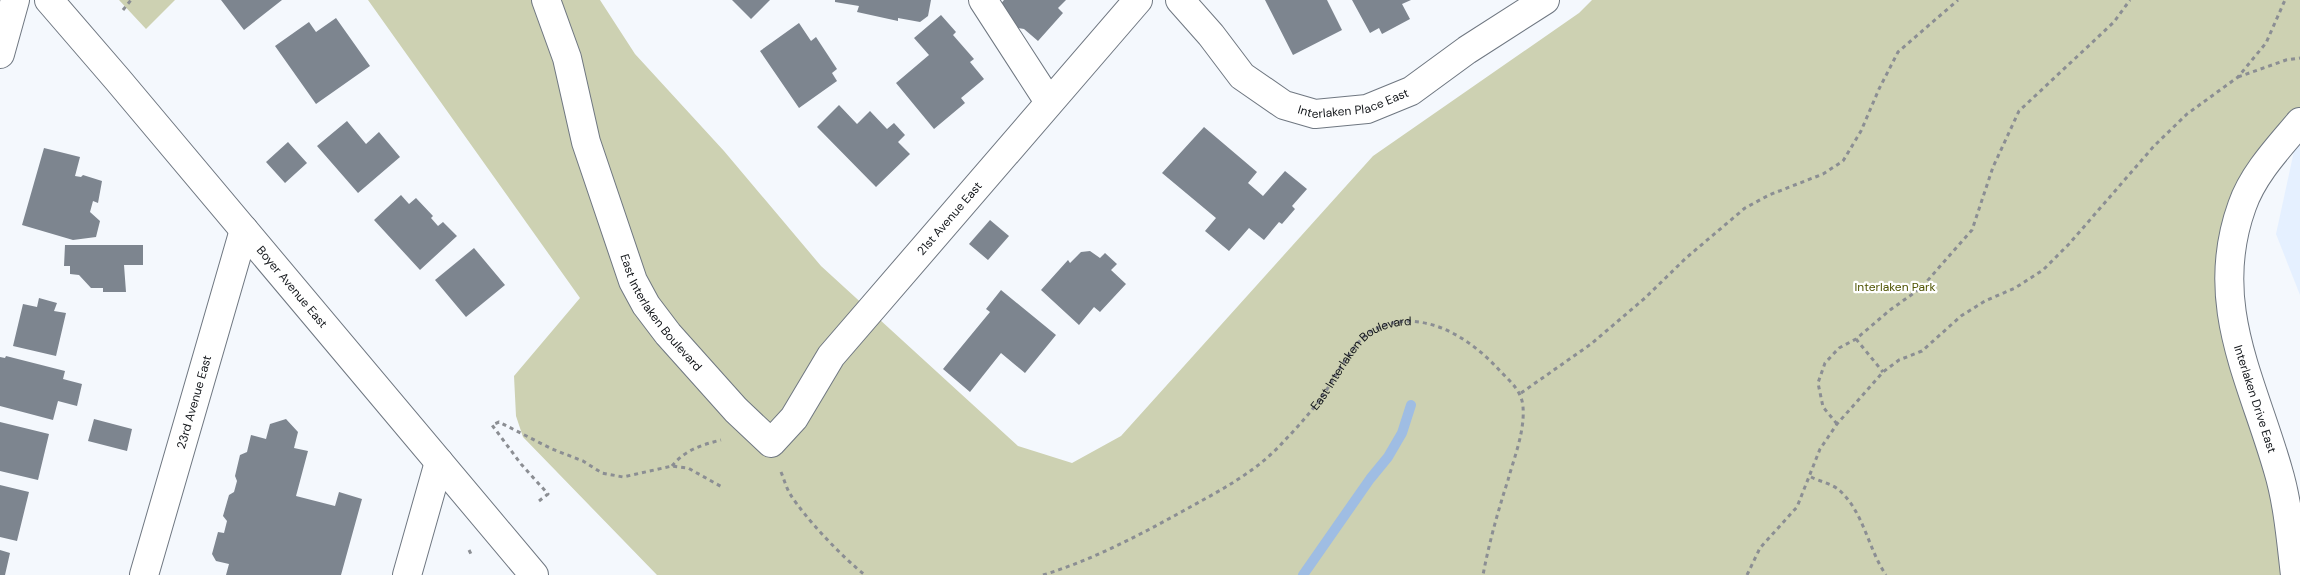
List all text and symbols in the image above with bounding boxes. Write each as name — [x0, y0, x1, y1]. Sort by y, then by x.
street label: Interlaken Place East — [1296, 85, 1411, 122]
street label: 21st Avenue East — [913, 178, 986, 259]
street label: Boyer Avenue East — [253, 243, 331, 331]
street label: East Interlaken Boulevard — [616, 252, 706, 375]
park label: Interlaken Park — [1855, 279, 1935, 295]
street label: East Interlaken Boulevard — [1307, 313, 1412, 414]
street label: Interlaken Drive East — [2230, 343, 2280, 455]
street label: 23rd Avenue East — [173, 353, 215, 451]

